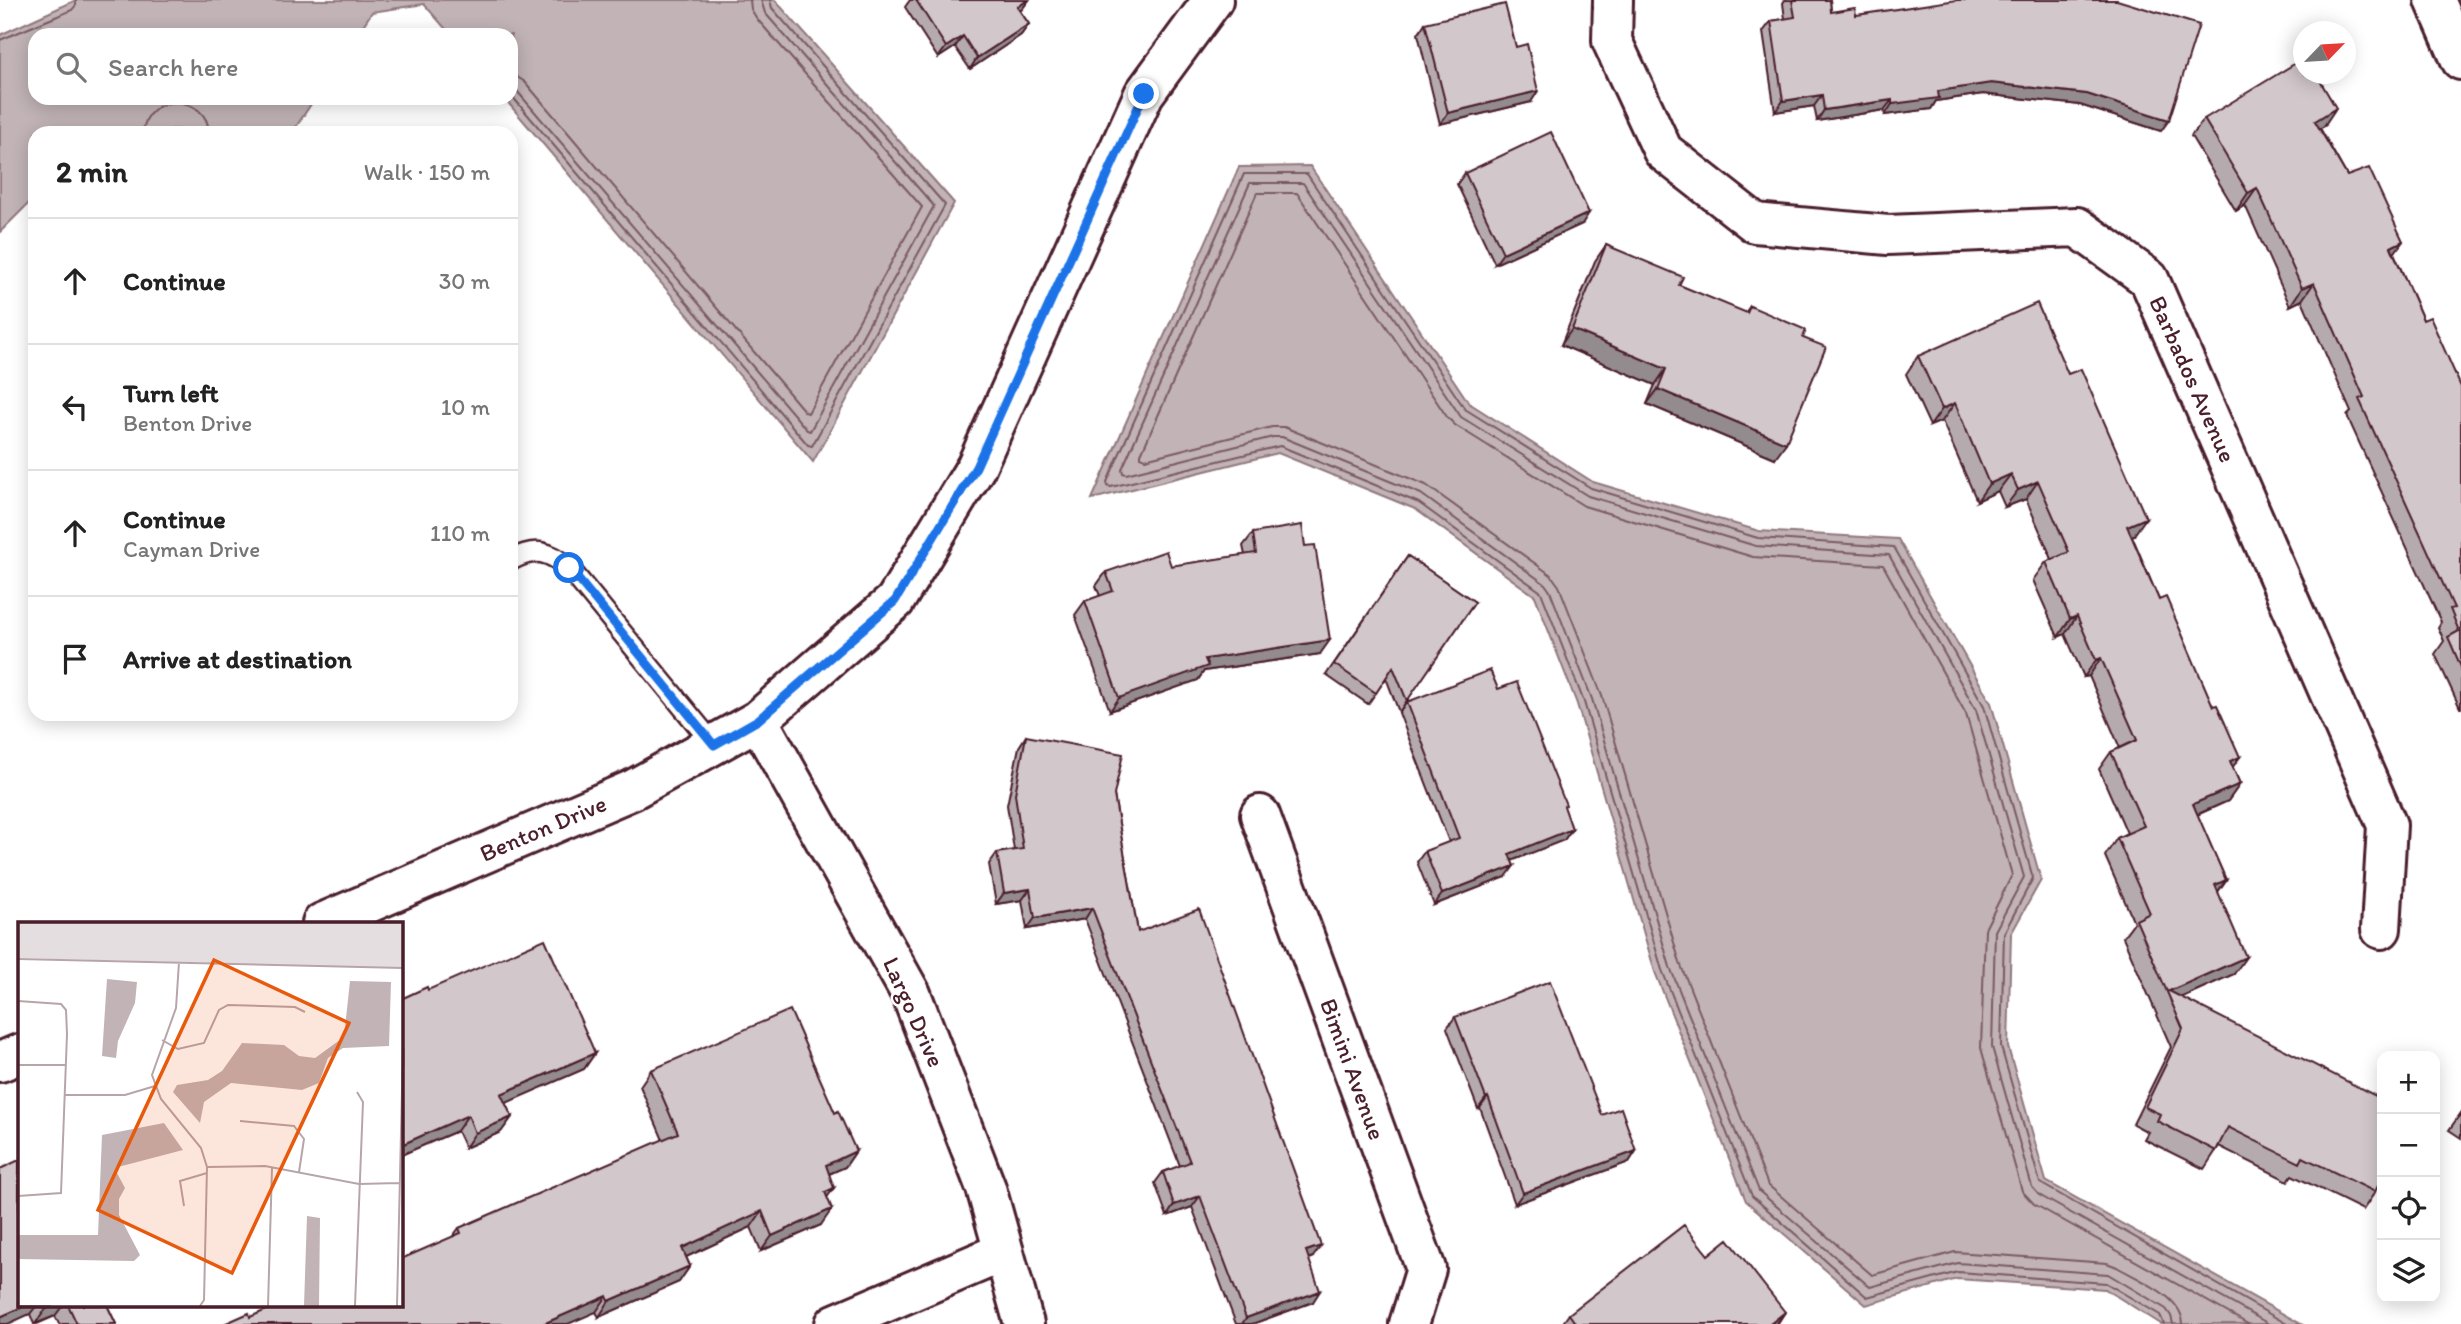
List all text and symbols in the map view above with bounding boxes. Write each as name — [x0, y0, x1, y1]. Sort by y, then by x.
north arrow — [2293, 21, 2356, 84]
search box — [28, 28, 518, 105]
icon: search — [52, 48, 90, 86]
text: Search here — [108, 51, 238, 83]
route end — [1128, 78, 1159, 109]
text: 2 min — [56, 153, 127, 190]
text: Walk · 150 m — [364, 158, 490, 186]
icon: ahead — [56, 262, 94, 300]
text: Continue — [123, 265, 226, 297]
text: 30 m — [439, 267, 490, 295]
street label: Barbados Avenue — [2143, 291, 2243, 467]
text: Turn left — [123, 377, 219, 409]
icon: left — [56, 388, 94, 426]
text: 10 m — [441, 393, 490, 421]
text: Benton Drive — [123, 409, 252, 437]
text: Continue — [123, 503, 226, 535]
icon: ahead — [56, 514, 94, 552]
text: 110 m — [430, 519, 490, 547]
text: Cayman Drive — [123, 535, 260, 563]
route start — [553, 552, 584, 583]
icon: arrive — [56, 640, 94, 678]
text: Arrive at destination — [123, 643, 352, 675]
street label: Benton Drive — [475, 788, 611, 868]
inset map — [18, 922, 402, 1306]
street label: Largo Drive — [877, 953, 951, 1071]
street label: Bimini Avenue — [1314, 994, 1392, 1144]
map controls — [2377, 1051, 2440, 1303]
button: + — [2377, 1051, 2440, 1114]
button: − — [2377, 1114, 2440, 1177]
button: locate — [2377, 1177, 2440, 1240]
button: layers — [2377, 1240, 2440, 1303]

